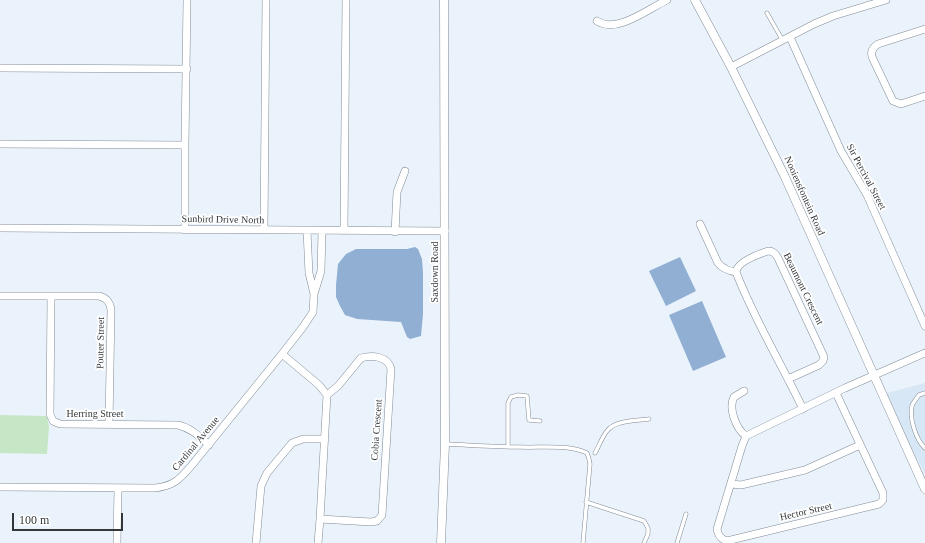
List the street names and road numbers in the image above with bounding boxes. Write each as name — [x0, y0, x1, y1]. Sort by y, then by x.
street label: Sir Percival Street — [844, 142, 888, 212]
street label: Nooiensfontein Road — [781, 155, 827, 237]
street label: Sunbird Drive North — [182, 213, 264, 227]
street label: Saxdown Road — [429, 242, 441, 302]
street label: Beaumont Crescent — [780, 251, 826, 327]
street label: Pouter Street — [95, 317, 107, 369]
street label: Cobia Crescent — [369, 399, 385, 461]
street label: Herring Street — [67, 408, 123, 420]
street label: Cardinal Avenue — [170, 414, 222, 474]
street label: Hector Street — [779, 500, 833, 524]

